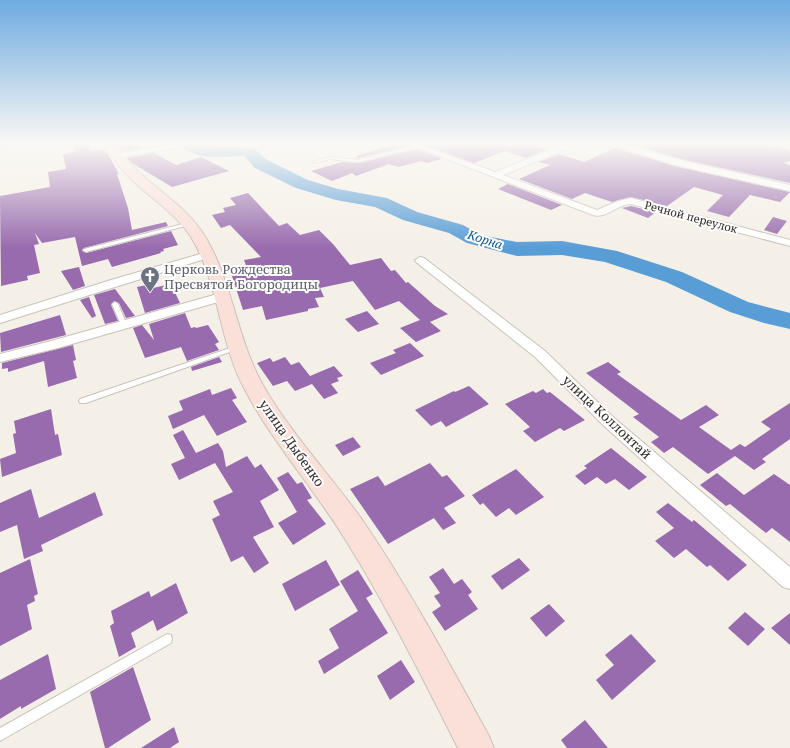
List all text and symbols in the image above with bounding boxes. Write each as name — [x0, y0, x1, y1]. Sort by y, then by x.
street label: Речной переулок — [643, 197, 740, 236]
water label: Корна — [464, 226, 505, 253]
place label: Церковь Рождества Пресвятой Богородицы — [164, 260, 319, 293]
church icon: Церковь Рождества Пресвятой Богородицы — [139, 265, 161, 293]
street label: улица Коллонтай — [559, 371, 656, 463]
street label: улица Дыбенко — [255, 396, 329, 490]

